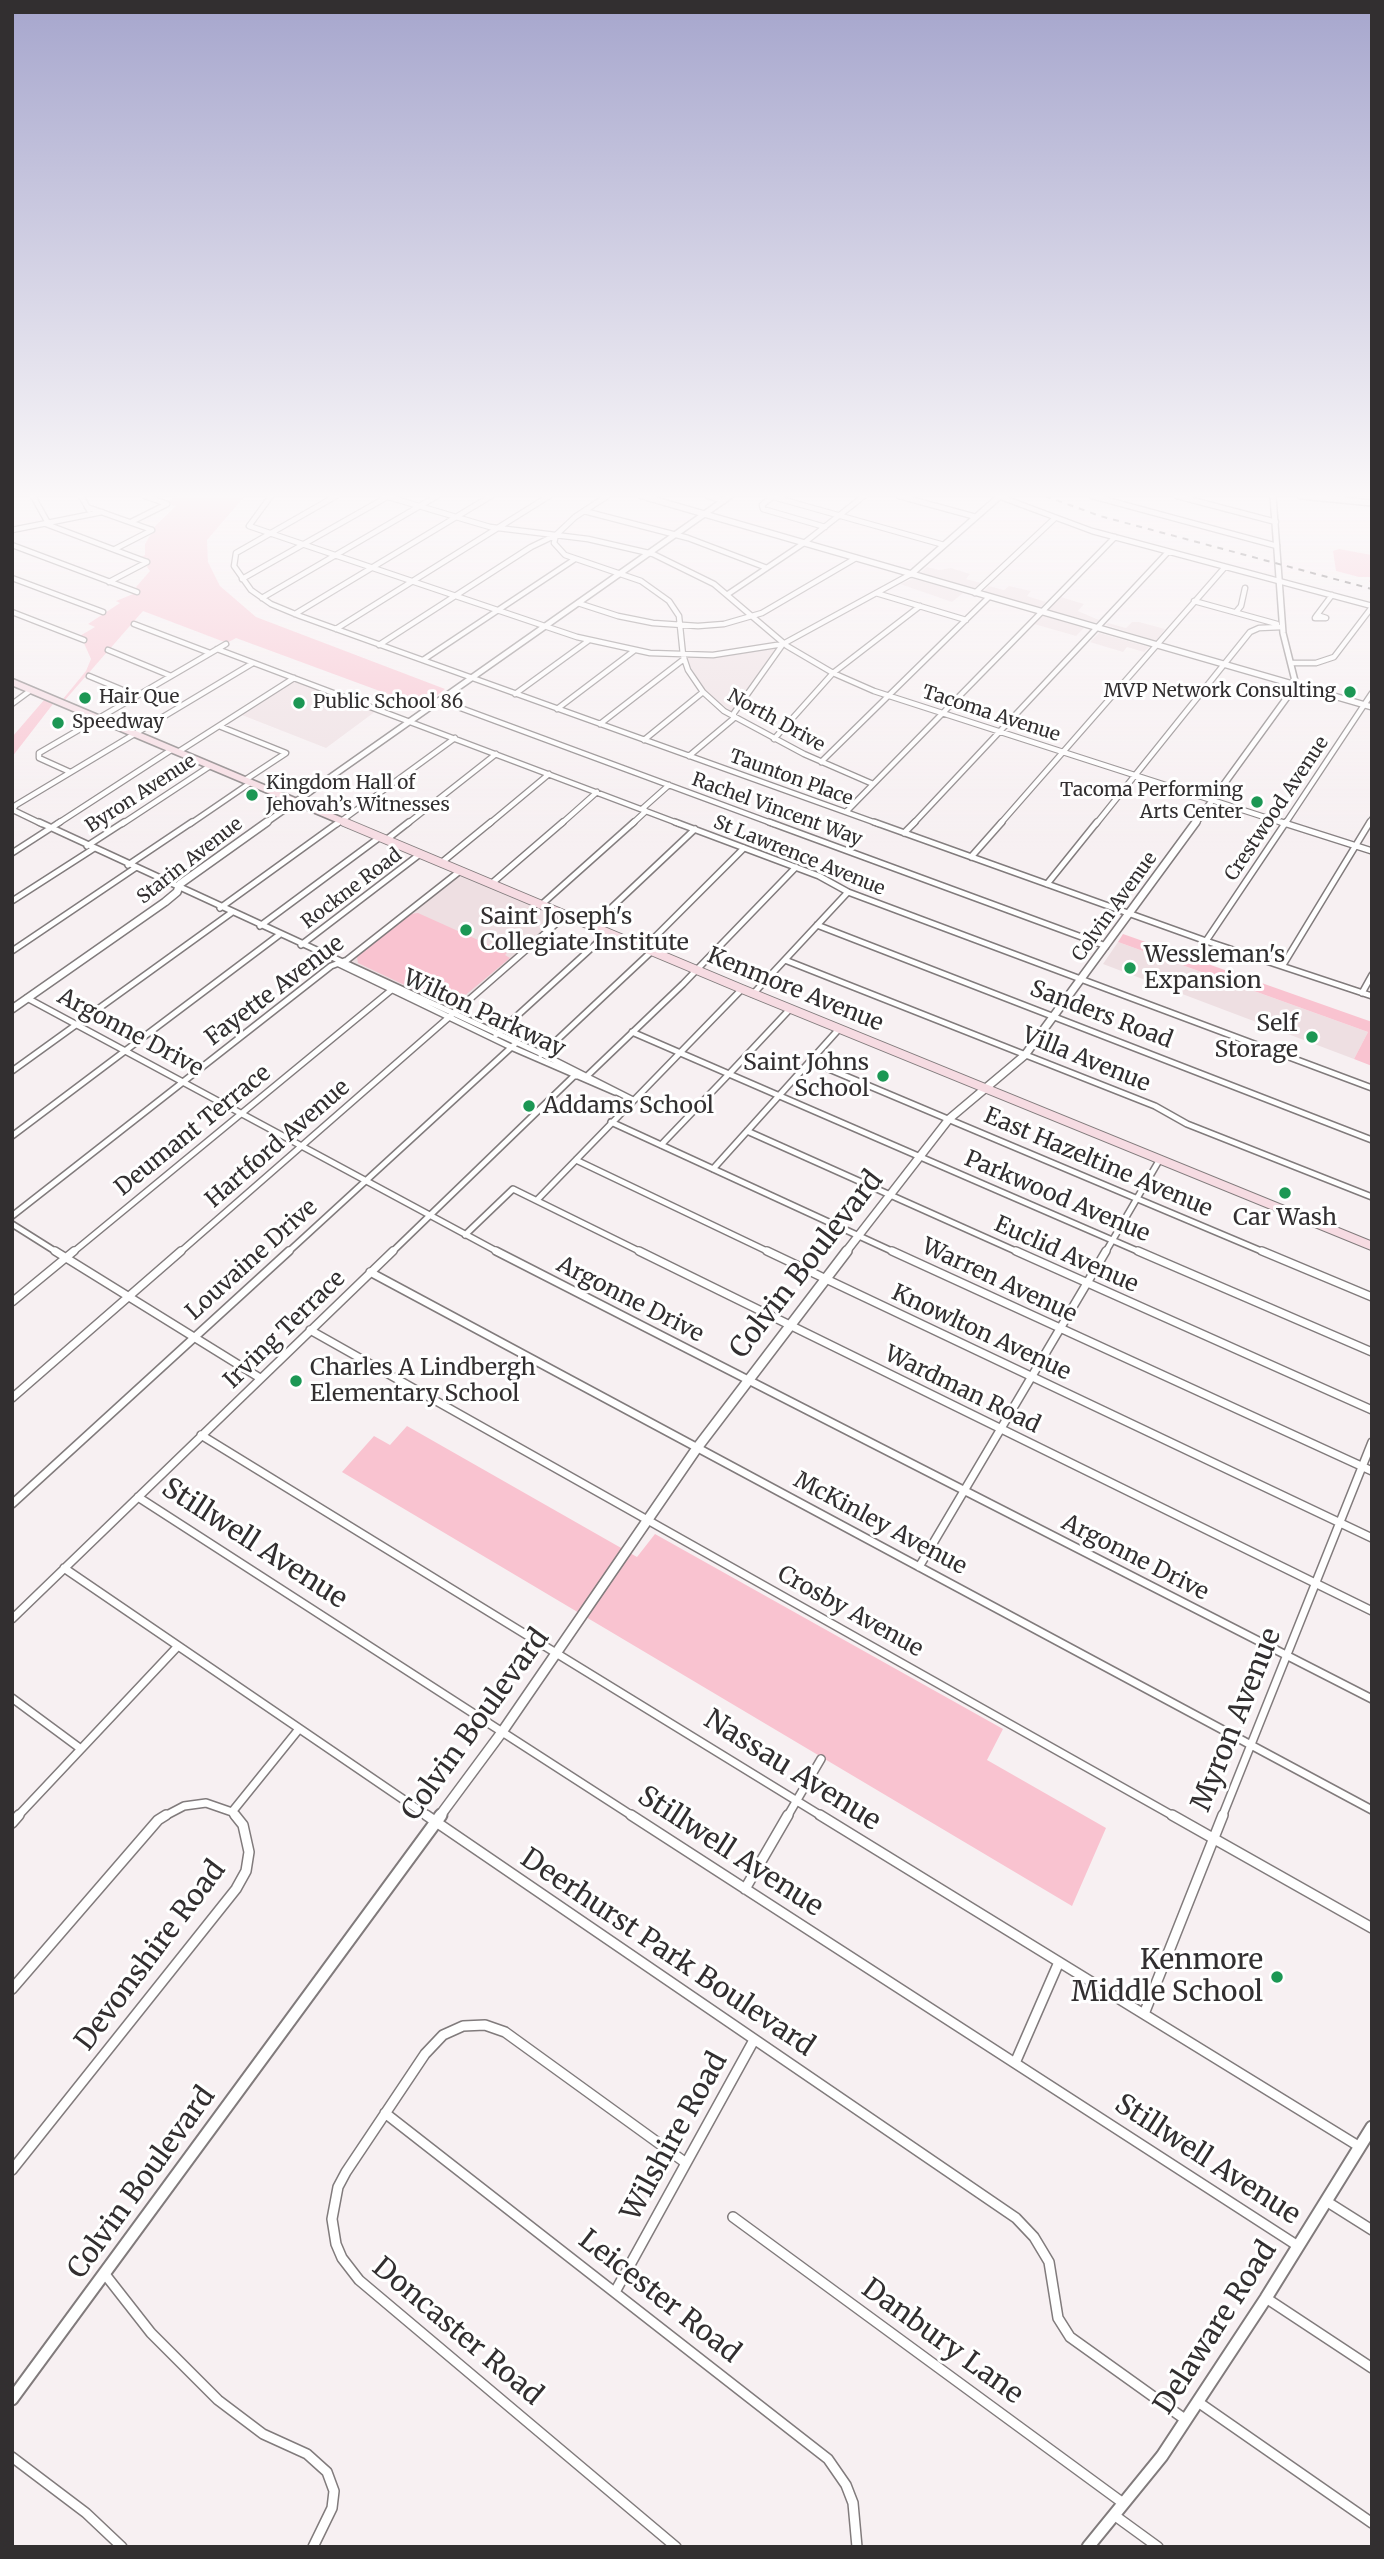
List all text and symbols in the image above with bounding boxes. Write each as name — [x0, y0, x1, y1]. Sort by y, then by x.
street label: Tacoma Avenue — [919, 681, 1063, 747]
place label: MVP Network Consulting — [1104, 681, 1336, 703]
marker: MVP Network Consulting — [1342, 684, 1358, 700]
street label: North Drive — [723, 685, 829, 757]
place label: Hair Que — [99, 687, 179, 709]
marker: Hair Que — [77, 690, 93, 706]
place label: Public School 86 — [313, 692, 463, 714]
marker: Public School 86 — [291, 695, 307, 711]
place label: Speedway — [72, 712, 164, 734]
marker: Speedway — [50, 715, 66, 731]
street label: Crestwood Avenue — [1220, 733, 1334, 885]
street label: Taunton Place — [726, 745, 856, 811]
street label: Byron Avenue — [82, 750, 200, 838]
street label: Rachel Vincent Way — [689, 769, 865, 851]
place label: Kingdom Hall of Jehovah’s Witnesses — [266, 773, 450, 817]
place label: Tacoma Performing Arts Center — [1060, 780, 1243, 824]
marker: Kingdom Hall of Jehovah’s Witnesses — [244, 787, 260, 803]
marker: Tacoma Performing Arts Center — [1249, 794, 1265, 810]
street label: St Lawrence Avenue — [710, 811, 888, 901]
street label: Starin Avenue — [133, 813, 247, 909]
street label: Rockne Road — [297, 844, 407, 934]
street label: Colvin Avenue — [1068, 848, 1162, 966]
place label: Saint Joseph's Collegiate Institute — [480, 903, 689, 957]
marker: Saint Joseph's Collegiate Institute — [458, 922, 474, 938]
street label: Fayette Avenue — [200, 930, 350, 1052]
place label: Wessleman's Expansion — [1144, 941, 1285, 995]
street label: Kenmore Avenue — [703, 942, 887, 1038]
marker: Wessleman's Expansion — [1122, 960, 1138, 976]
street label: Wilton Parkway — [399, 964, 569, 1064]
street label: Sanders Road — [1026, 975, 1176, 1055]
street label: Argonne Drive — [52, 983, 208, 1083]
place label: Self Storage — [1215, 1010, 1298, 1064]
street label: Villa Avenue — [1018, 1022, 1154, 1098]
marker: Self Storage — [1304, 1029, 1320, 1045]
place label: Saint Johns School — [743, 1049, 869, 1103]
street label: Deumant Terrace — [110, 1060, 276, 1202]
marker: Saint Johns School — [875, 1068, 891, 1084]
street label: Hartford Avenue — [200, 1074, 356, 1214]
place label: Addams School — [543, 1092, 714, 1120]
marker: Addams School — [521, 1098, 537, 1114]
street label: East Hazeltine Avenue — [980, 1102, 1216, 1224]
street label: Parkwood Avenue — [960, 1146, 1154, 1248]
street label: Colvin Boulevard — [723, 1165, 891, 1365]
marker: Car Wash — [1277, 1185, 1293, 1201]
street label: Louvaine Drive — [181, 1194, 323, 1326]
place label: Car Wash — [1233, 1204, 1337, 1232]
street label: Euclid Avenue — [990, 1211, 1142, 1299]
street label: Warren Avenue — [917, 1233, 1081, 1329]
street label: Argonne Drive — [552, 1251, 708, 1349]
street label: Irving Terrace — [219, 1265, 351, 1395]
street label: Knowlton Avenue — [887, 1279, 1075, 1387]
street label: Wardman Road — [880, 1340, 1044, 1440]
place label: Charles A Lindbergh Elementary School — [310, 1354, 536, 1408]
marker: Charles A Lindbergh Elementary School — [288, 1373, 304, 1389]
street label: McKinley Avenue — [789, 1467, 971, 1581]
street label: Stillwell Avenue — [155, 1472, 353, 1616]
street label: Argonne Drive — [1057, 1509, 1213, 1607]
street label: Crosby Avenue — [772, 1561, 928, 1663]
street label: Colvin Boulevard — [395, 1623, 557, 1827]
street label: Myron Avenue — [1185, 1624, 1289, 1816]
street label: Nassau Avenue — [698, 1703, 886, 1839]
street label: Stillwell Avenue — [631, 1780, 829, 1924]
street label: Deerhurst Park Boulevard — [514, 1842, 820, 2064]
street label: Devonshire Road — [69, 1854, 233, 2058]
place label: Kenmore Middle School — [1071, 1944, 1263, 2010]
marker: Kenmore Middle School — [1269, 1969, 1285, 1985]
street label: Wilshire Road — [615, 2047, 735, 2227]
street label: Colvin Boulevard — [61, 2081, 223, 2285]
street label: Stillwell Avenue — [1108, 2088, 1306, 2232]
street label: Leicester Road — [571, 2223, 747, 2371]
street label: Delaware Road — [1148, 2235, 1284, 2421]
street label: Doncaster Road — [365, 2251, 549, 2413]
street label: Danbury Lane — [855, 2272, 1029, 2412]

